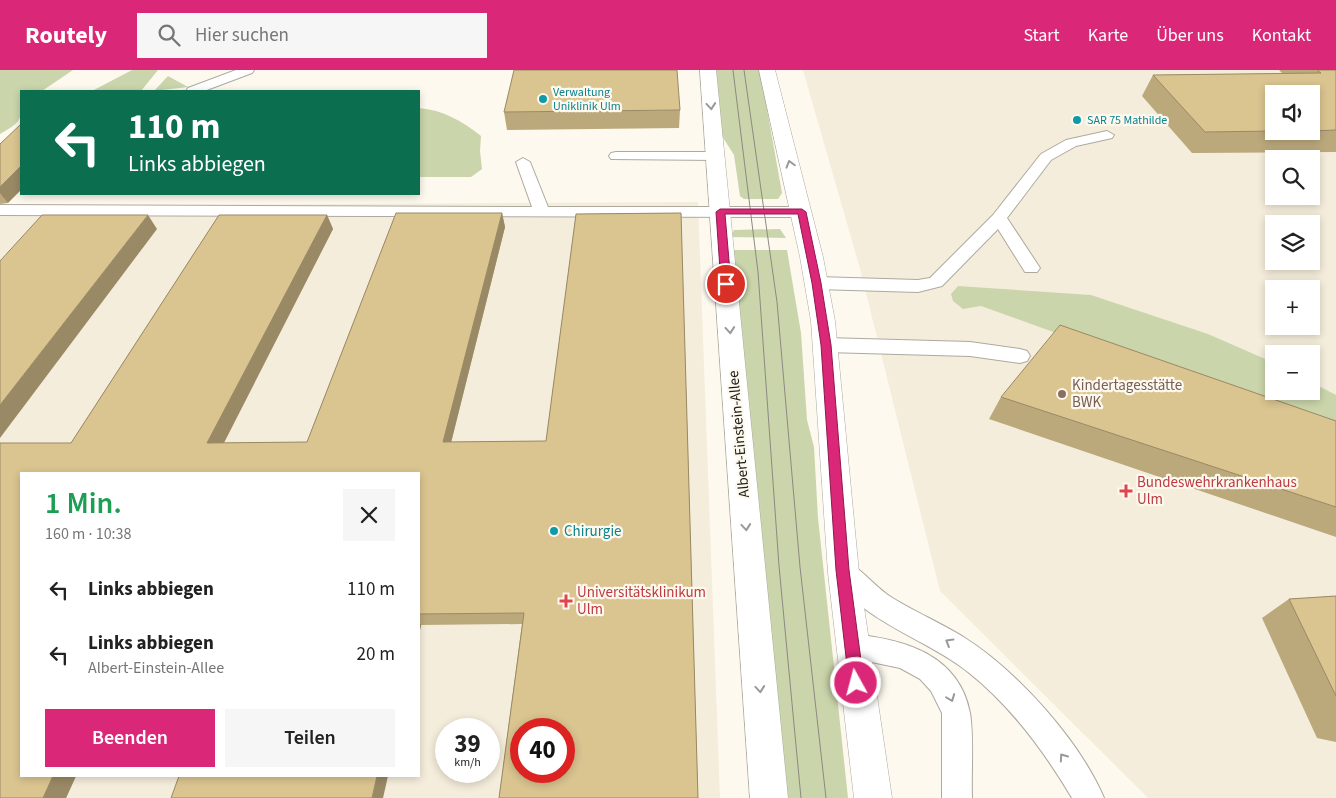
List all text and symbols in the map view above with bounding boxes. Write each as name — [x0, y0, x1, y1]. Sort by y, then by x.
search box — [137, 13, 487, 58]
text: Routely — [25, 18, 107, 53]
icon: search — [155, 21, 183, 49]
text: Hier suchen — [195, 22, 289, 49]
text: Start — [1023, 23, 1060, 48]
text: Karte — [1088, 23, 1128, 48]
text: Über uns — [1156, 23, 1224, 48]
text: Kontakt — [1252, 23, 1311, 48]
place label: Verwaltung Uniklinik Ulm — [553, 84, 621, 115]
map controls — [1265, 85, 1320, 400]
button: sound — [1265, 85, 1320, 140]
marker: Verwaltung Uniklinik Ulm — [537, 93, 549, 105]
text: 110 m — [128, 102, 220, 152]
one-way arrow — [706, 103, 717, 111]
icon: left — [45, 110, 110, 175]
place label: SAR 75 Mathilde — [1087, 112, 1167, 129]
marker: SAR 75 Mathilde — [1071, 114, 1083, 126]
text: Links abbiegen — [128, 148, 266, 180]
button: search — [1265, 150, 1320, 205]
one-way arrow — [785, 161, 795, 169]
button: layers — [1265, 215, 1320, 270]
pin — [705, 263, 747, 305]
icon: arrive — [712, 270, 740, 298]
button: + — [1265, 280, 1320, 335]
one-way arrow — [724, 326, 735, 334]
button: − — [1265, 345, 1320, 400]
street label: Albert-Einstein-Allee — [723, 370, 755, 498]
place label: Kindertagesstätte BWK — [1072, 375, 1182, 413]
marker: Kindertagesstätte BWK — [1056, 388, 1068, 400]
place label: Bundeswehrkrankenhaus Ulm — [1137, 472, 1297, 510]
text: 1 Min. — [45, 482, 122, 525]
marker: Bundeswehrkrankenhaus Ulm — [1119, 484, 1133, 498]
button: close — [343, 489, 395, 541]
place label: Chirurgie — [564, 521, 622, 542]
text: 160 m · 10:38 — [45, 523, 132, 545]
one-way arrow — [741, 523, 752, 531]
marker: Chirurgie — [548, 525, 560, 537]
icon: left — [45, 576, 73, 604]
text: Links abbiegen — [88, 576, 214, 603]
text: 110 m — [347, 576, 395, 603]
place label: Universitätsklinikum Ulm — [577, 582, 706, 620]
marker: Universitätsklinikum Ulm — [559, 594, 573, 608]
text: Links abbiegen — [88, 630, 214, 657]
one-way arrow — [945, 639, 954, 649]
icon: left — [45, 641, 73, 669]
text: 20 m — [357, 641, 395, 668]
position arrow — [829, 656, 881, 708]
text: Albert-Einstein-Allee — [88, 657, 224, 679]
one-way arrow — [754, 685, 765, 693]
one-way arrow — [945, 693, 955, 702]
button: Beenden — [45, 709, 215, 767]
button: Teilen — [225, 709, 395, 767]
speed limit sign: 40 — [510, 718, 575, 783]
text: 39 — [454, 726, 481, 762]
one-way arrow — [1060, 753, 1069, 763]
text: km/h — [454, 754, 481, 771]

